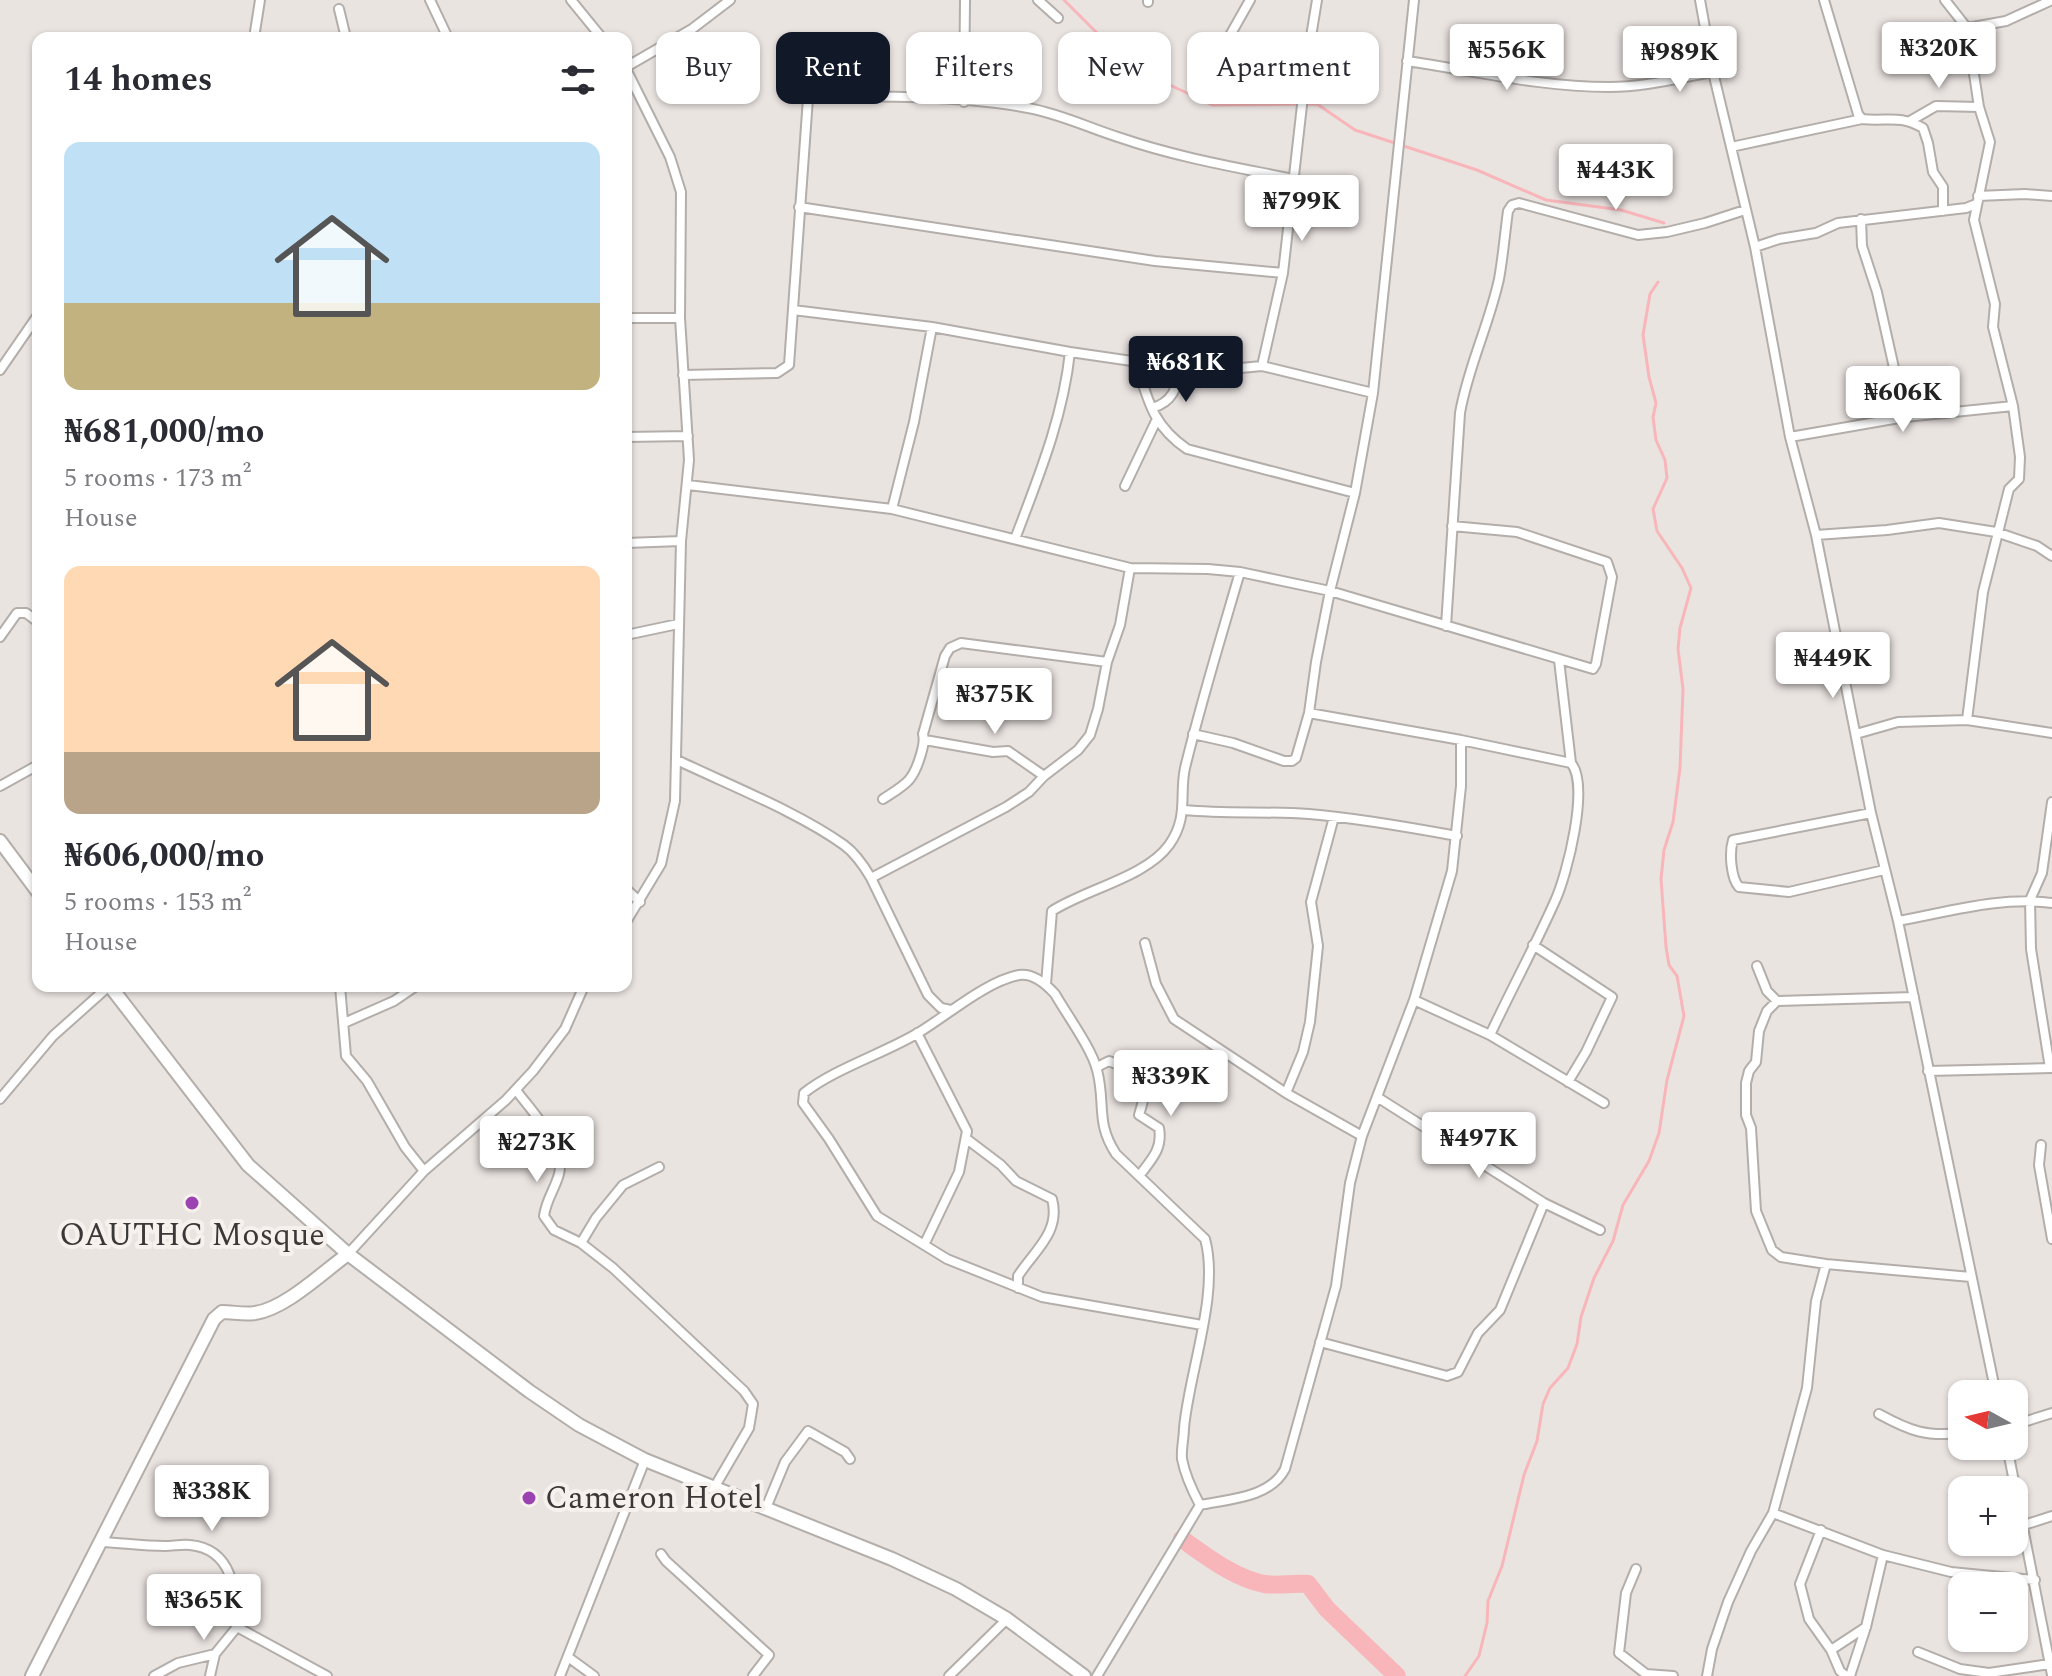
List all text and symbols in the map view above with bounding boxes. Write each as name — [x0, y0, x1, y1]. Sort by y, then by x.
pin: ₦320K — [1883, 22, 1995, 90]
pin: ₦556K — [1451, 24, 1563, 92]
pin: ₦989K — [1624, 26, 1736, 94]
text: ₦320K — [1900, 28, 1978, 68]
text: ₦556K — [1468, 30, 1546, 70]
chip: Buy — [656, 32, 760, 104]
chip: Rent — [776, 32, 890, 104]
chip: Filters — [906, 32, 1042, 104]
chip: New — [1058, 32, 1171, 104]
chip: Apartment — [1187, 32, 1379, 104]
text: ₦989K — [1641, 32, 1719, 72]
text: 14 homes — [64, 54, 213, 106]
icon: filters — [556, 58, 600, 102]
pin: ₦443K — [1560, 144, 1672, 212]
text: ₦443K — [1577, 150, 1655, 190]
pin: ₦799K — [1246, 175, 1358, 243]
text: ₦799K — [1263, 181, 1341, 221]
icon: home — [260, 194, 404, 338]
pin: ₦681K — [1130, 336, 1242, 404]
text: ₦681K — [1147, 342, 1225, 382]
pin: ₦606K — [1847, 366, 1959, 434]
text: ₦606K — [1864, 372, 1942, 412]
text: ₦681,000/mo — [64, 406, 264, 458]
text: 5 rooms · 173 m² — [64, 458, 251, 498]
text: House — [64, 498, 138, 538]
icon: home — [260, 618, 404, 762]
pin: ₦449K — [1777, 632, 1889, 700]
text: ₦449K — [1794, 638, 1872, 678]
pin: ₦375K — [939, 668, 1051, 736]
text: ₦375K — [956, 674, 1034, 714]
text: ₦606,000/mo — [64, 830, 264, 882]
text: 5 rooms · 153 m² — [64, 882, 251, 922]
text: House — [64, 922, 138, 962]
pin: ₦339K — [1115, 1050, 1227, 1118]
text: ₦339K — [1132, 1056, 1210, 1096]
pin: ₦497K — [1423, 1112, 1535, 1180]
pin: ₦273K — [481, 1116, 593, 1184]
text: ₦497K — [1440, 1118, 1518, 1158]
text: ₦273K — [498, 1122, 576, 1162]
marker: OAUTHC Mosque — [183, 1194, 201, 1212]
place label: OAUTHC Mosque — [59, 1211, 325, 1260]
north arrow — [1948, 1380, 2028, 1460]
map controls — [1948, 1380, 2028, 1652]
pin: ₦338K — [156, 1465, 268, 1533]
text: ₦338K — [173, 1471, 251, 1511]
place label: Cameron Hotel — [545, 1474, 763, 1523]
button: + — [1948, 1476, 2028, 1556]
marker: Cameron Hotel — [520, 1489, 538, 1507]
button: − — [1948, 1572, 2028, 1652]
pin: ₦365K — [148, 1574, 260, 1642]
text: ₦365K — [165, 1580, 243, 1620]

